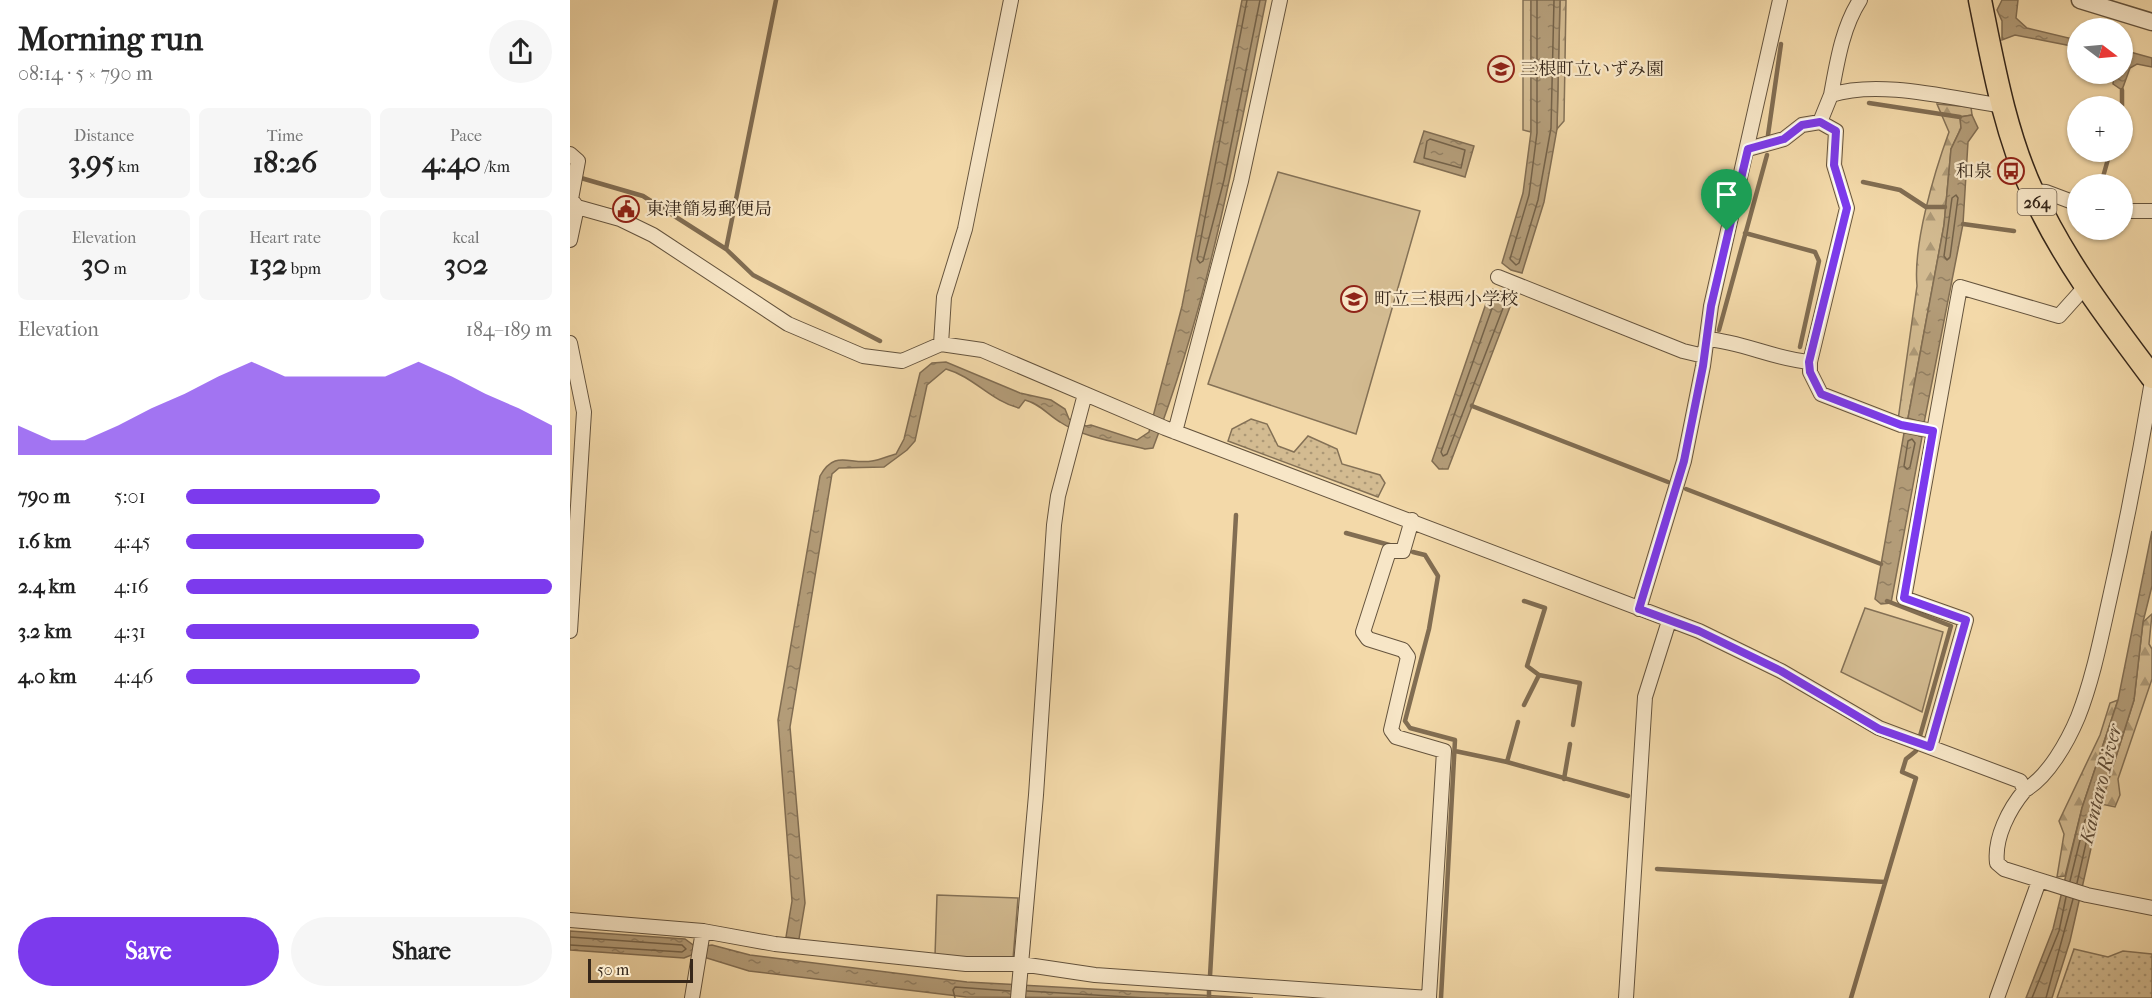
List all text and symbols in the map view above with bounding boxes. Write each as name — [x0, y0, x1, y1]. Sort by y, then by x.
north arrow — [2067, 18, 2133, 84]
map controls — [2067, 18, 2133, 240]
text: Morning run — [18, 20, 203, 59]
button: share — [489, 20, 552, 83]
school or university icon: 三根町立いずみ園 — [1486, 54, 1516, 84]
place label: 三根町立いずみ園 — [1520, 59, 1664, 80]
text: 08:14 · 5 × 790 m — [18, 62, 153, 85]
button: + — [2067, 96, 2133, 162]
text: Distance — [74, 126, 134, 145]
text: Time — [267, 126, 303, 145]
text: Pace — [450, 126, 482, 145]
text: 3.95 — [68, 145, 115, 180]
text: 18:26 — [253, 145, 317, 180]
text: 4:40 — [422, 145, 481, 180]
bus stop icon: 和泉 — [1996, 156, 2026, 186]
text: km — [115, 157, 140, 176]
text: /km — [481, 157, 510, 176]
place label: 和泉 — [1956, 161, 1992, 182]
pin — [1701, 169, 1752, 231]
button: − — [2067, 174, 2133, 240]
icon: arrive — [1710, 178, 1743, 211]
road number: 264 — [2018, 189, 2056, 215]
public building icon: 東津簡易郵便局 — [611, 194, 641, 224]
place label: 東津簡易郵便局 — [646, 199, 772, 220]
text: Elevation — [72, 228, 136, 247]
text: Heart rate — [249, 228, 321, 247]
text: kcal — [453, 228, 479, 247]
text: 30 — [81, 247, 110, 282]
text: 132 — [249, 247, 287, 282]
text: 302 — [444, 247, 488, 282]
text: m — [110, 259, 127, 278]
text: bpm — [287, 259, 321, 278]
school or university icon: 町立三根西小学校 — [1339, 284, 1369, 314]
place label: 町立三根西小学校 — [1374, 289, 1518, 310]
text: Elevation — [18, 318, 99, 341]
text: 184–189 m — [466, 318, 552, 341]
text: 790 m — [18, 485, 70, 508]
text: 5:01 — [114, 485, 146, 508]
text: 1.6 km — [18, 530, 71, 553]
text: 4:45 — [114, 530, 151, 553]
text: 2.4 km — [18, 575, 76, 598]
text: 4:16 — [114, 575, 149, 598]
text: 3.2 km — [18, 620, 72, 643]
text: 4:31 — [114, 620, 146, 643]
text: 4.0 km — [18, 665, 76, 688]
text: 4:46 — [114, 665, 153, 688]
water label: Kantaro River — [2074, 720, 2127, 848]
button: Save — [18, 917, 279, 986]
button: Share — [291, 917, 552, 986]
scale bar — [588, 956, 693, 984]
text: 50 m — [597, 960, 629, 979]

